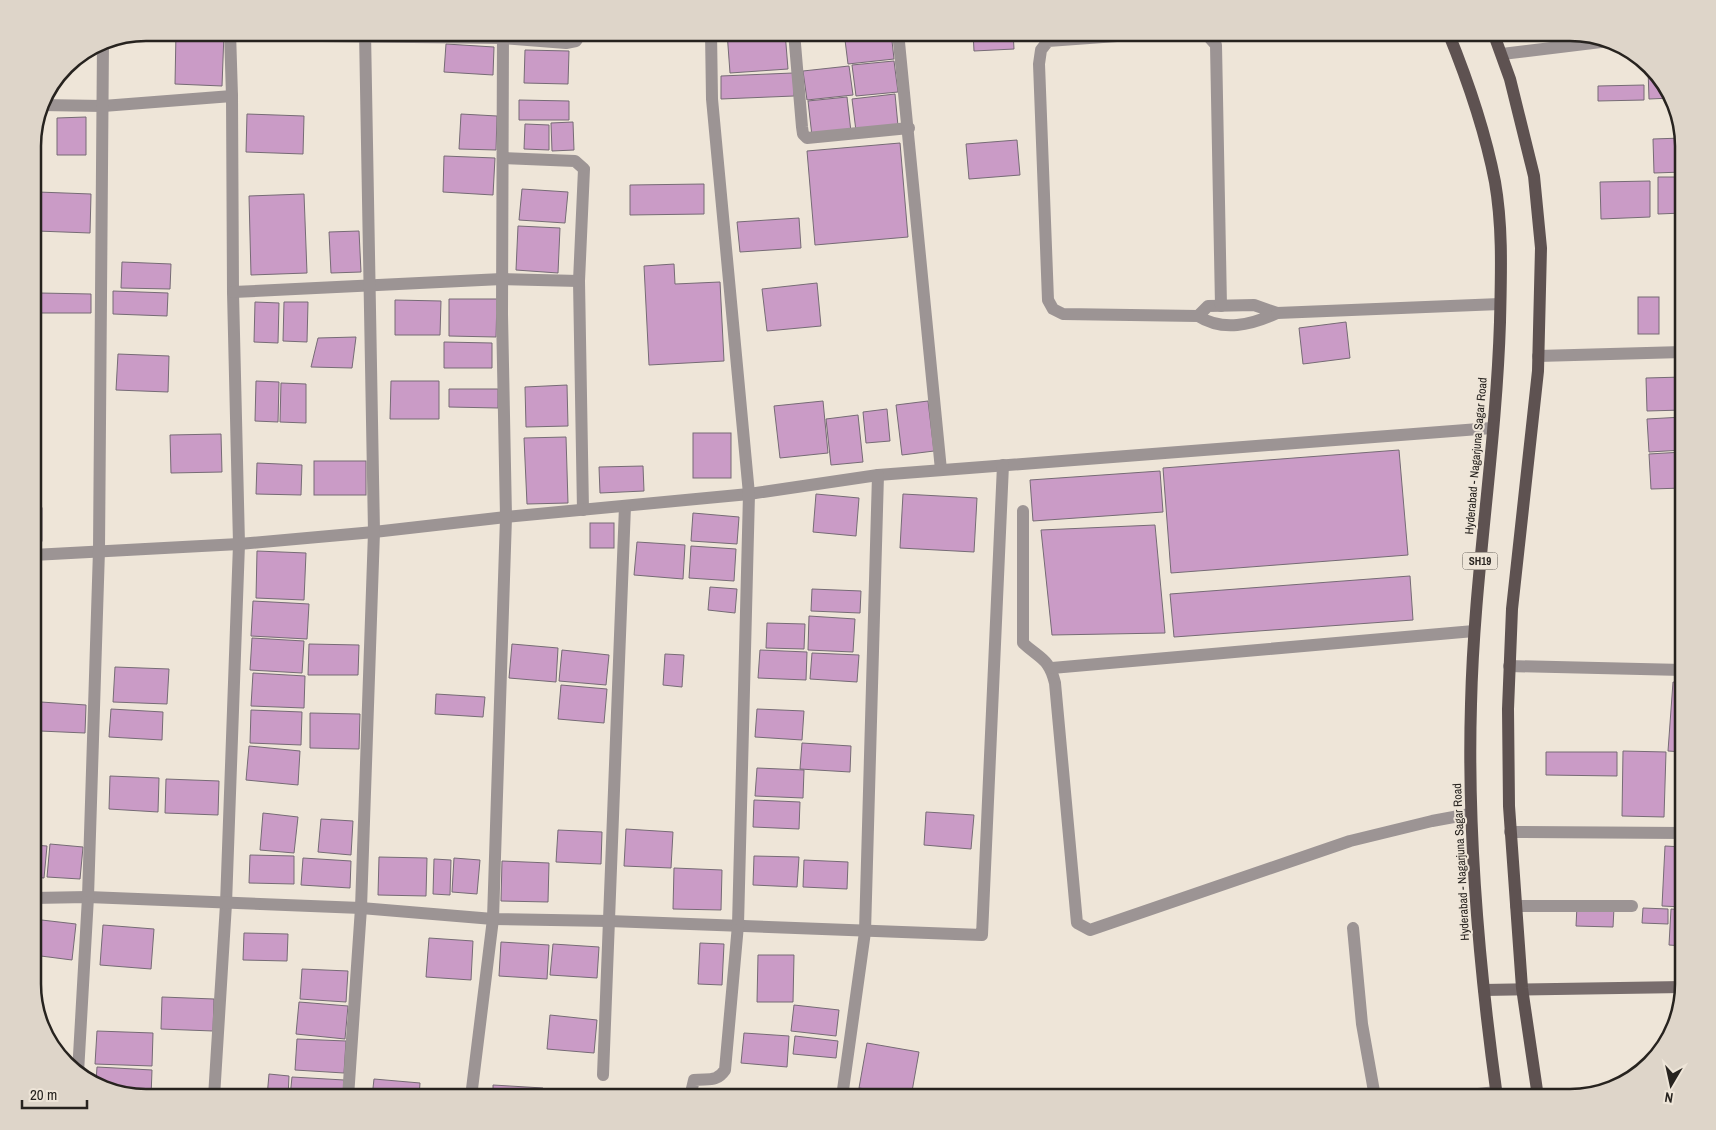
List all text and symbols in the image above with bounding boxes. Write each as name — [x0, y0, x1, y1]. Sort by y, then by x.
street label: Hyderabad - Nagarjuna Sagar Road — [1461, 377, 1491, 535]
road number: SH19 — [1462, 552, 1498, 570]
street label: Hyderabad - Nagarjuna Sagar Road — [1449, 783, 1473, 941]
north arrow — [1646, 1060, 1696, 1110]
scale bar — [22, 1078, 88, 1110]
text: 20 m — [30, 1084, 57, 1105]
text: N — [1663, 1088, 1674, 1107]

